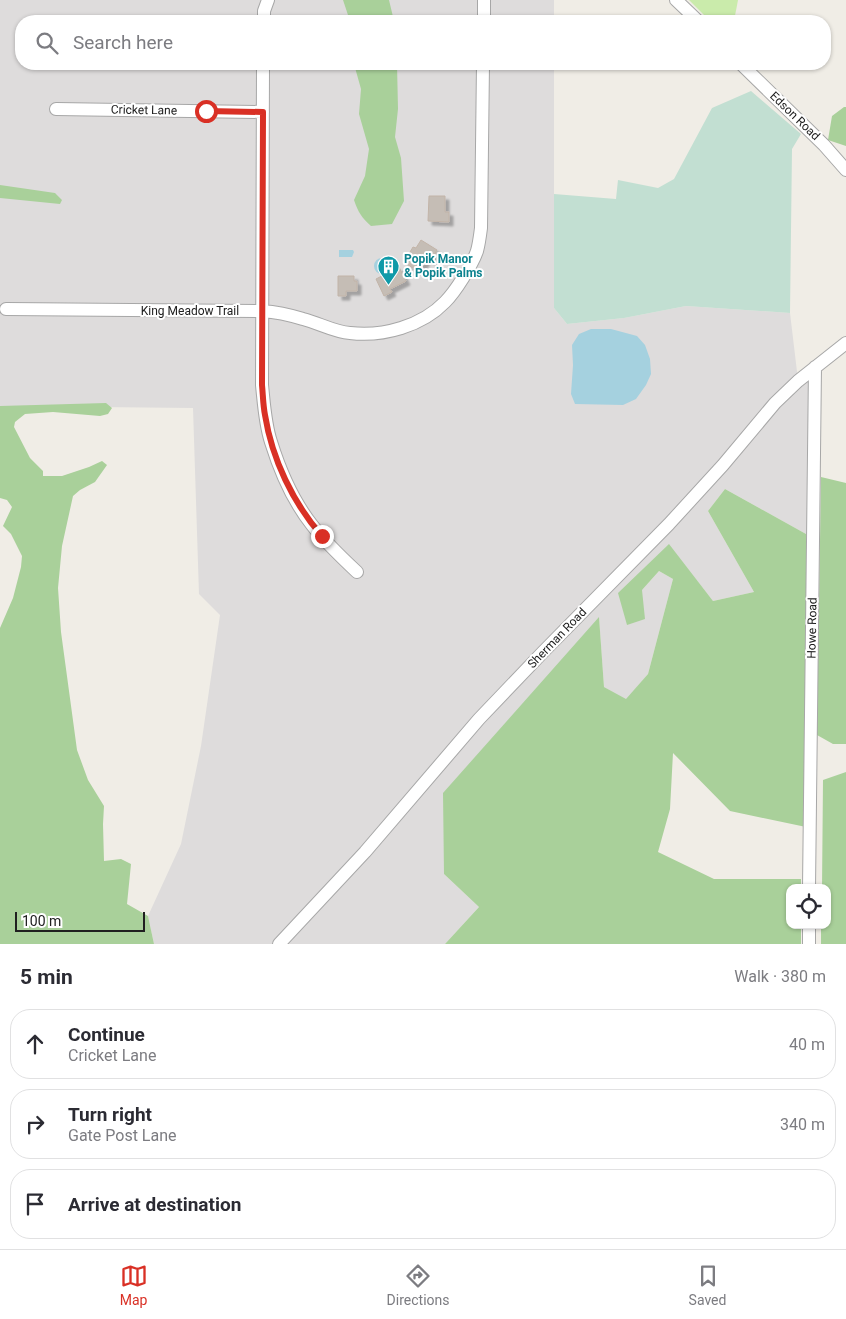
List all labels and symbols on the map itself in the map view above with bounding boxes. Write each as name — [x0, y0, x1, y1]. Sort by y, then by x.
street label: Edson Road — [767, 89, 823, 143]
route start — [195, 100, 218, 123]
street label: Cricket Lane — [111, 102, 177, 118]
place label: Popik Manor & Popik Palms — [404, 252, 482, 280]
building icon: Popik Manor & Popik Palms — [376, 254, 400, 285]
street label: King Meadow Trail — [141, 304, 239, 318]
route end — [311, 525, 334, 548]
street label: Howe Road — [804, 597, 820, 659]
street label: Sherman Road — [525, 605, 589, 671]
scale bar — [15, 909, 145, 932]

